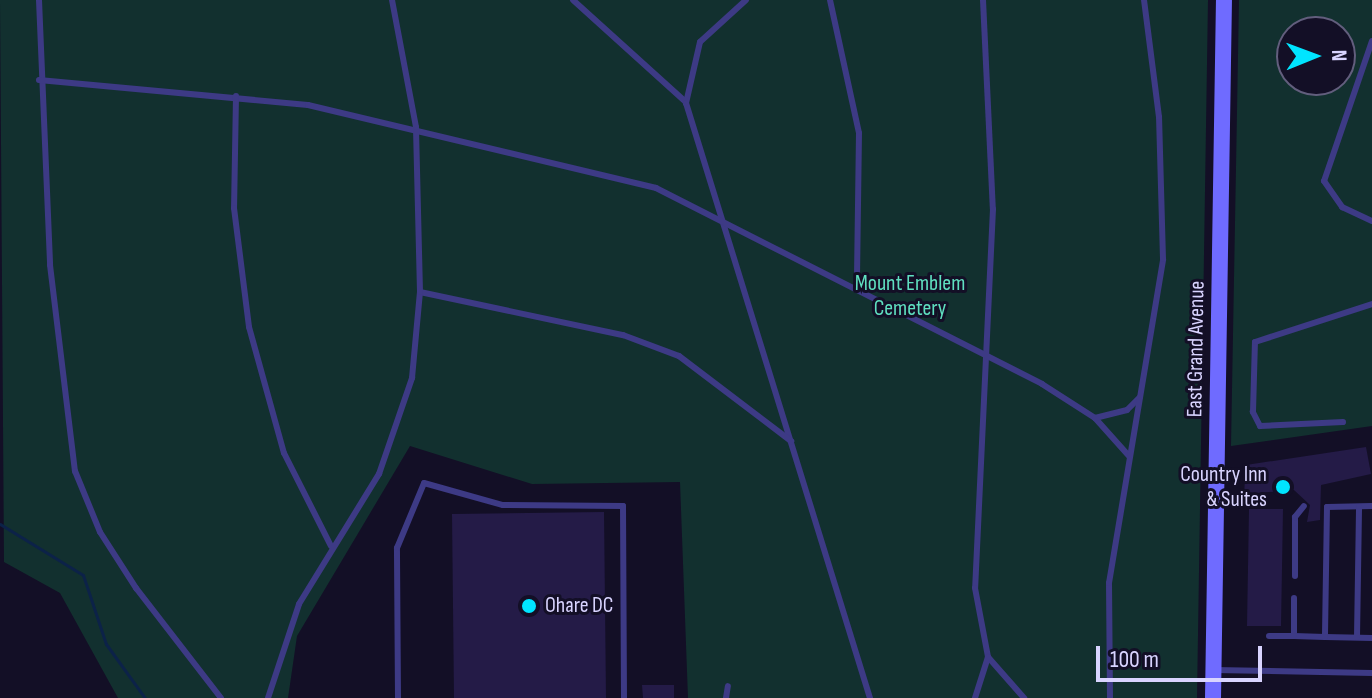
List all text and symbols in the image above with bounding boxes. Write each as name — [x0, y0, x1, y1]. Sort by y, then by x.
north arrow — [1276, 16, 1356, 96]
text: N — [1325, 49, 1352, 62]
park label: Mount Emblem Cemetery — [855, 270, 965, 322]
street label: East Grand Avenue — [1182, 280, 1210, 418]
place label: Country Inn & Suites — [1180, 461, 1267, 512]
marker: Country Inn & Suites — [1274, 478, 1292, 496]
place label: Ohare DC — [545, 593, 614, 619]
marker: Ohare DC — [520, 597, 538, 615]
scale bar — [1100, 630, 1266, 680]
text: 100 m — [1110, 645, 1159, 674]

